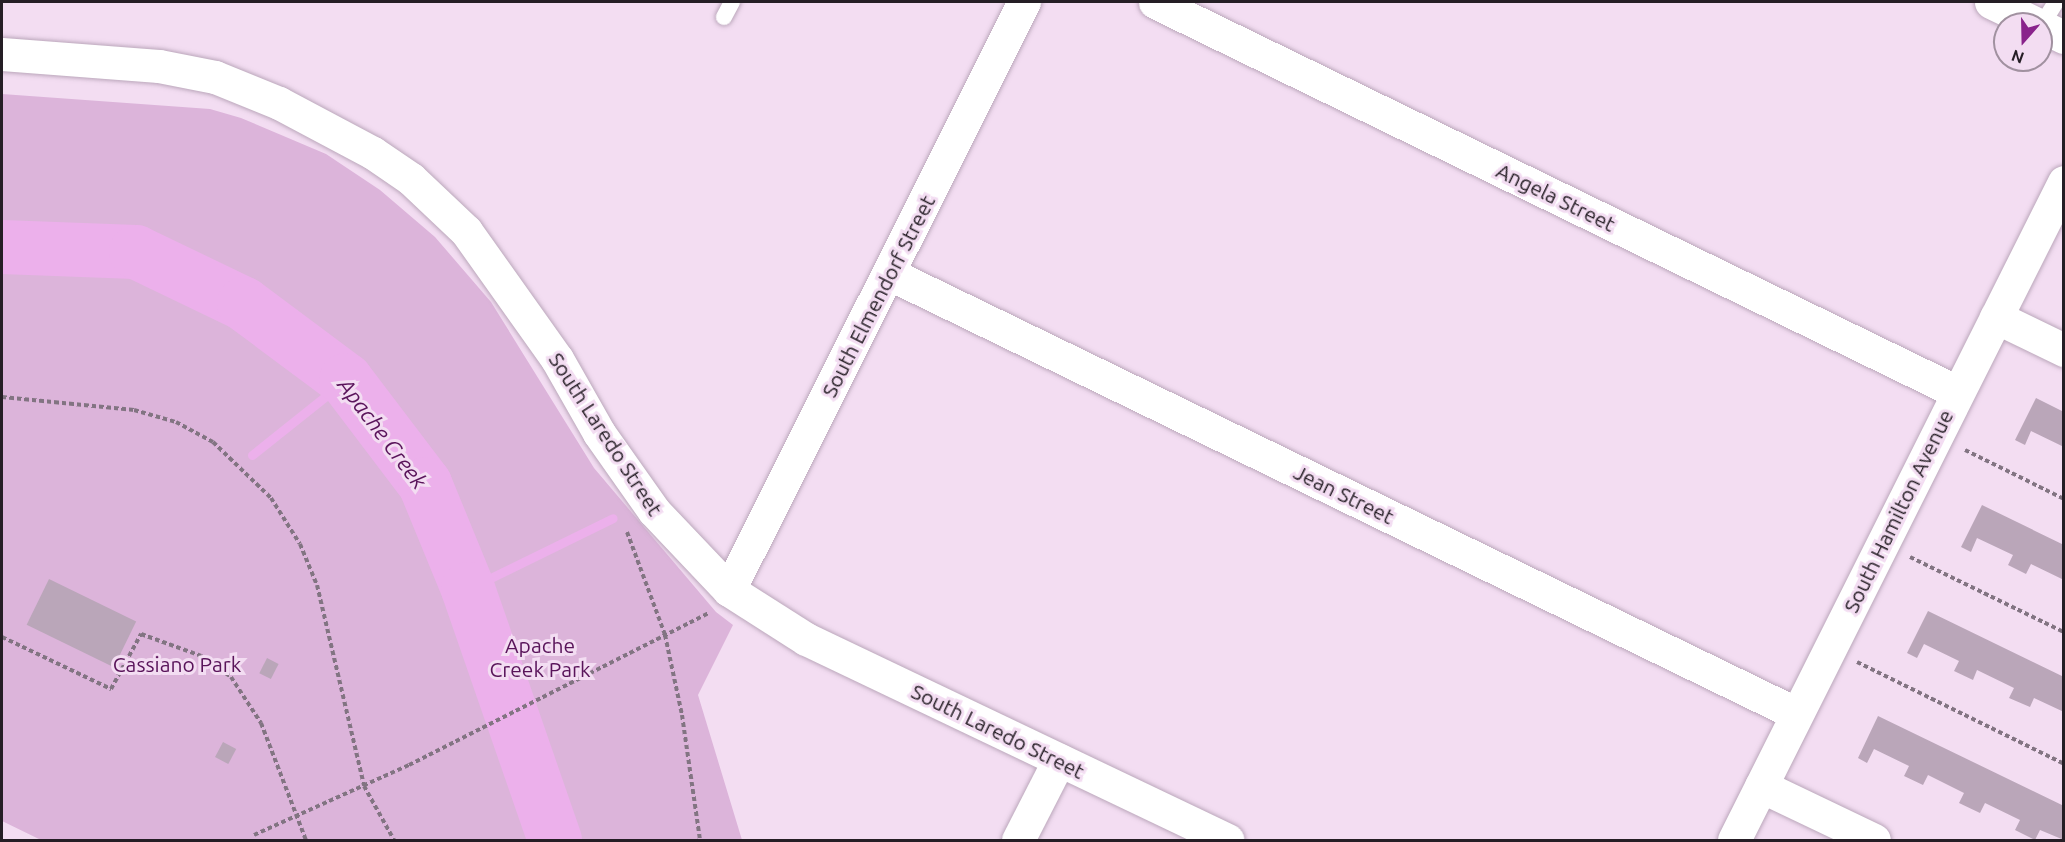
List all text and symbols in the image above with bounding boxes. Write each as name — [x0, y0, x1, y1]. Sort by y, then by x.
north arrow — [1993, 12, 2053, 72]
text: N — [2009, 47, 2026, 68]
street label: Angela Street — [1492, 157, 1620, 237]
street label: South Elmendorf Street — [816, 191, 940, 401]
street label: South Laredo Street — [544, 348, 668, 520]
water label: Apache Creek — [333, 372, 433, 494]
street label: South Hamilton Avenue — [1838, 405, 1958, 617]
street label: Jean Street — [1290, 459, 1398, 529]
park label: Apache Creek Park — [489, 632, 591, 682]
park label: Cassiano Park — [113, 651, 241, 677]
street label: South Laredo Street — [907, 678, 1089, 784]

